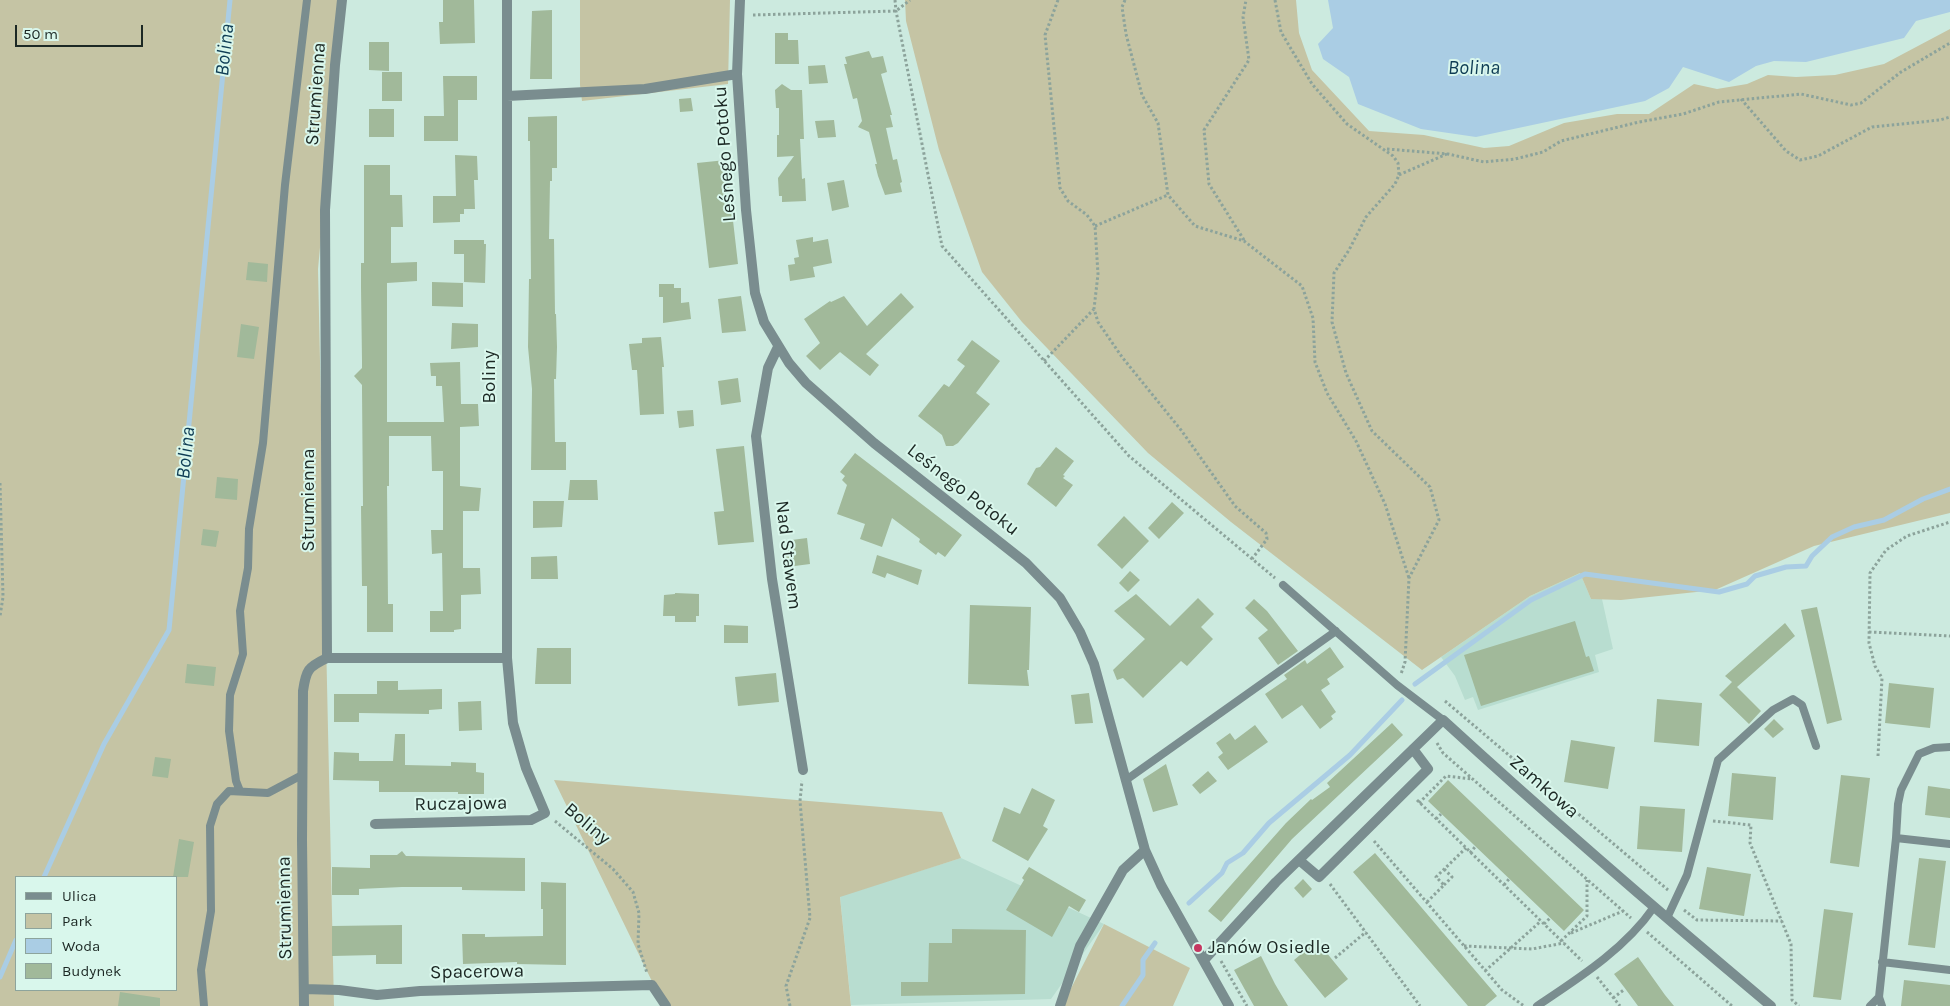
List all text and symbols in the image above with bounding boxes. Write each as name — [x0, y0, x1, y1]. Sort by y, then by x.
scale bar — [18, 15, 145, 47]
water label: Bolina — [210, 23, 240, 77]
text: 50 m — [23, 25, 58, 43]
street label: Strumienna — [301, 42, 331, 146]
water label: Bolina — [1448, 56, 1500, 80]
street label: Leśnego Potoku — [709, 85, 741, 223]
street label: Boliny — [479, 350, 501, 404]
water label: Bolina — [171, 426, 201, 480]
street label: Leśnego Potoku — [902, 439, 1024, 541]
street label: Strumienna — [298, 448, 320, 552]
street label: Nad Stawem — [770, 499, 806, 611]
street label: Zamkowa — [1505, 751, 1583, 823]
street label: Ruczajowa — [414, 792, 508, 816]
street label: Boliny — [559, 798, 615, 850]
street label: Strumienna — [273, 856, 297, 960]
legend — [15, 876, 178, 991]
text: Ulica — [62, 887, 96, 905]
text: Park — [62, 912, 92, 930]
text: Woda — [62, 937, 100, 955]
place label: Janów Osiedle — [1208, 937, 1330, 959]
marker: Janów Osiedle — [1192, 942, 1204, 954]
street label: Spacerowa — [430, 960, 524, 984]
text: Budynek — [62, 962, 121, 980]

